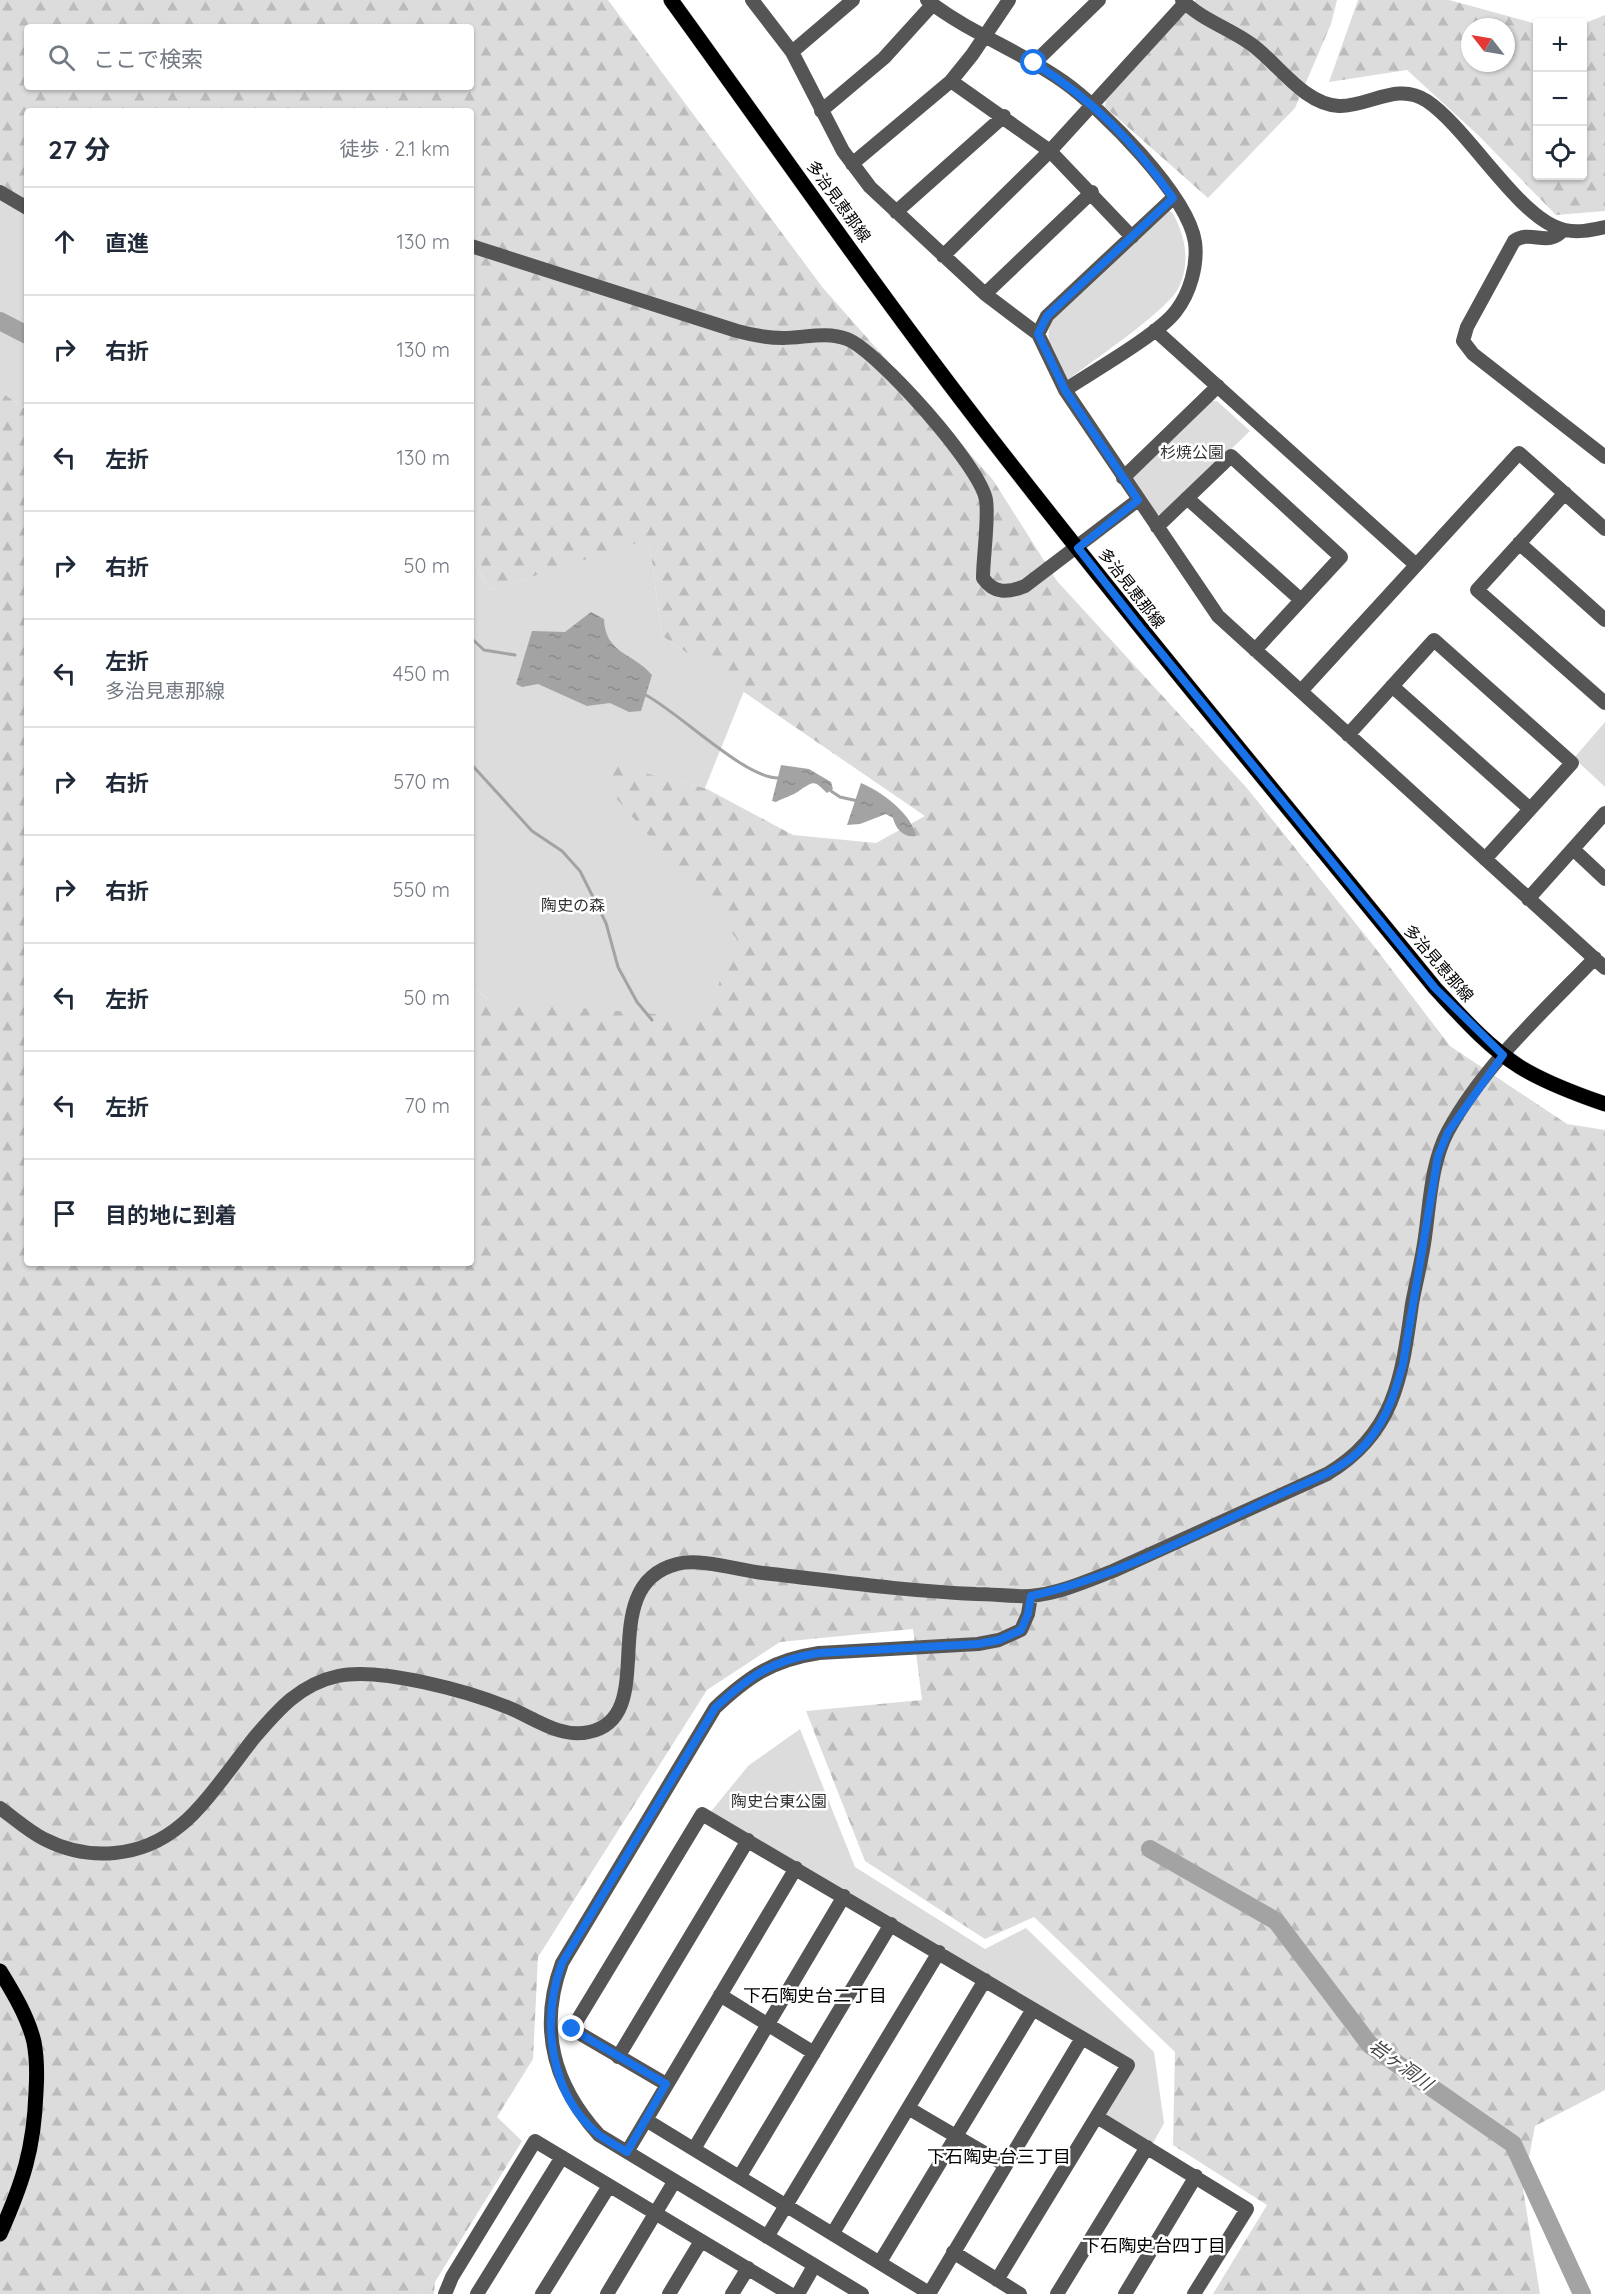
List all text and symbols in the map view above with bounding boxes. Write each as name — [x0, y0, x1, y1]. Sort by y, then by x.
north arrow — [1461, 18, 1515, 72]
map controls — [1533, 18, 1587, 180]
button: + — [1533, 18, 1587, 72]
search box — [24, 24, 474, 90]
icon: search — [45, 41, 78, 74]
text: ここで検索 — [93, 45, 203, 73]
route start — [1020, 49, 1046, 75]
button: − — [1533, 72, 1587, 126]
button: locate — [1533, 126, 1587, 180]
text: 27 分 — [48, 133, 110, 166]
text: 徒歩 · 2.1 km — [340, 136, 450, 161]
street label: 多治見恵那線 — [803, 156, 875, 246]
icon: ahead — [48, 225, 81, 258]
text: 直進 — [105, 229, 149, 257]
text: 130 m — [397, 229, 450, 254]
icon: right — [48, 333, 81, 366]
text: 右折 — [105, 337, 149, 365]
text: 130 m — [397, 337, 450, 362]
icon: left — [48, 441, 81, 474]
park label: 杉焼公園 — [1160, 442, 1224, 462]
text: 左折 — [105, 445, 149, 473]
text: 130 m — [397, 445, 450, 470]
street label: 多治見恵那線 — [1095, 544, 1169, 632]
icon: right — [48, 549, 81, 582]
text: 右折 — [105, 553, 149, 581]
text: 50 m — [404, 553, 450, 578]
text: 左折 — [105, 647, 149, 675]
icon: left — [48, 657, 81, 690]
text: 450 m — [393, 661, 450, 686]
text: 多治見恵那線 — [105, 678, 225, 703]
icon: right — [48, 765, 81, 798]
text: 右折 — [105, 769, 149, 797]
text: 570 m — [393, 769, 450, 794]
icon: right — [48, 873, 81, 906]
text: 右折 — [105, 877, 149, 905]
text: 550 m — [393, 877, 450, 902]
park label: 陶史の森 — [541, 895, 605, 915]
street label: 多治見恵那線 — [1400, 920, 1478, 1006]
icon: left — [48, 981, 81, 1014]
text: 左折 — [105, 985, 149, 1013]
text: 50 m — [404, 985, 450, 1010]
icon: left — [48, 1089, 81, 1122]
text: 左折 — [105, 1093, 149, 1121]
text: 70 m — [404, 1093, 450, 1118]
icon: arrive — [48, 1197, 81, 1230]
text: 目的地に到着 — [105, 1201, 237, 1229]
park label: 陶史台東公園 — [731, 1791, 827, 1811]
district label: 下石陶史台二丁目 — [743, 1984, 887, 2007]
route end — [558, 2015, 584, 2041]
water label: 岩ヶ洞川 — [1365, 2034, 1439, 2096]
district label: 下石陶史台三丁目 — [927, 2145, 1071, 2168]
district label: 下石陶史台四丁目 — [1082, 2234, 1226, 2257]

